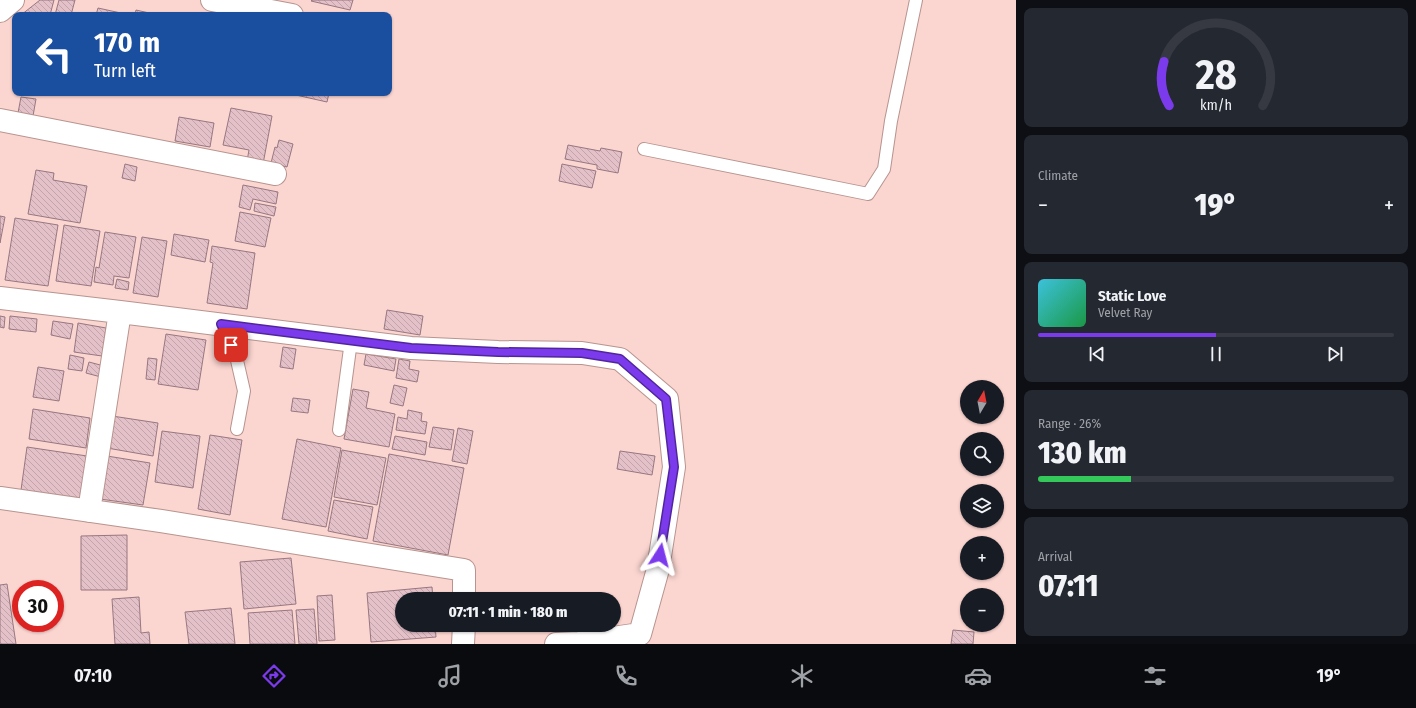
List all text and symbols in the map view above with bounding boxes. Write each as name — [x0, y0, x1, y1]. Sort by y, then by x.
text: 170 m — [94, 26, 160, 59]
icon: left — [28, 28, 80, 80]
text: 28 — [1194, 49, 1237, 99]
text: Turn left — [94, 60, 156, 82]
text: km/h — [1200, 96, 1232, 113]
text: Climate — [1038, 168, 1078, 183]
text: 19° — [1195, 187, 1237, 223]
text: − — [1038, 192, 1048, 219]
text: + — [1384, 192, 1394, 219]
text: Static Love — [1098, 287, 1166, 305]
text: Velvet Ray — [1098, 305, 1152, 320]
pin — [214, 328, 248, 362]
icon: arrive — [220, 334, 242, 356]
icon: previous — [1086, 343, 1108, 365]
icon: pause — [1205, 343, 1227, 365]
icon: next — [1324, 343, 1346, 365]
north arrow — [960, 380, 1004, 424]
map controls — [960, 380, 1004, 632]
text: Range · 26% — [1038, 416, 1101, 431]
button: search — [960, 432, 1004, 476]
text: 130 km — [1038, 435, 1127, 471]
button: layers — [960, 484, 1004, 528]
position arrow — [639, 534, 681, 576]
button: + — [960, 536, 1004, 580]
text: Arrival — [1038, 549, 1072, 564]
text: 07:11 — [1038, 568, 1098, 604]
speed limit sign: 30 — [12, 580, 64, 632]
button: − — [960, 588, 1004, 632]
text: 07:11 · 1 min · 180 m — [448, 603, 568, 621]
icon: directions — [260, 662, 288, 690]
icon: music — [436, 662, 464, 690]
icon: phone — [612, 662, 640, 690]
icon: climate — [788, 662, 816, 690]
icon: car — [964, 662, 992, 690]
icon: filters — [1141, 662, 1169, 690]
text: 07:10 — [74, 665, 112, 687]
text: 19° — [1317, 665, 1342, 687]

